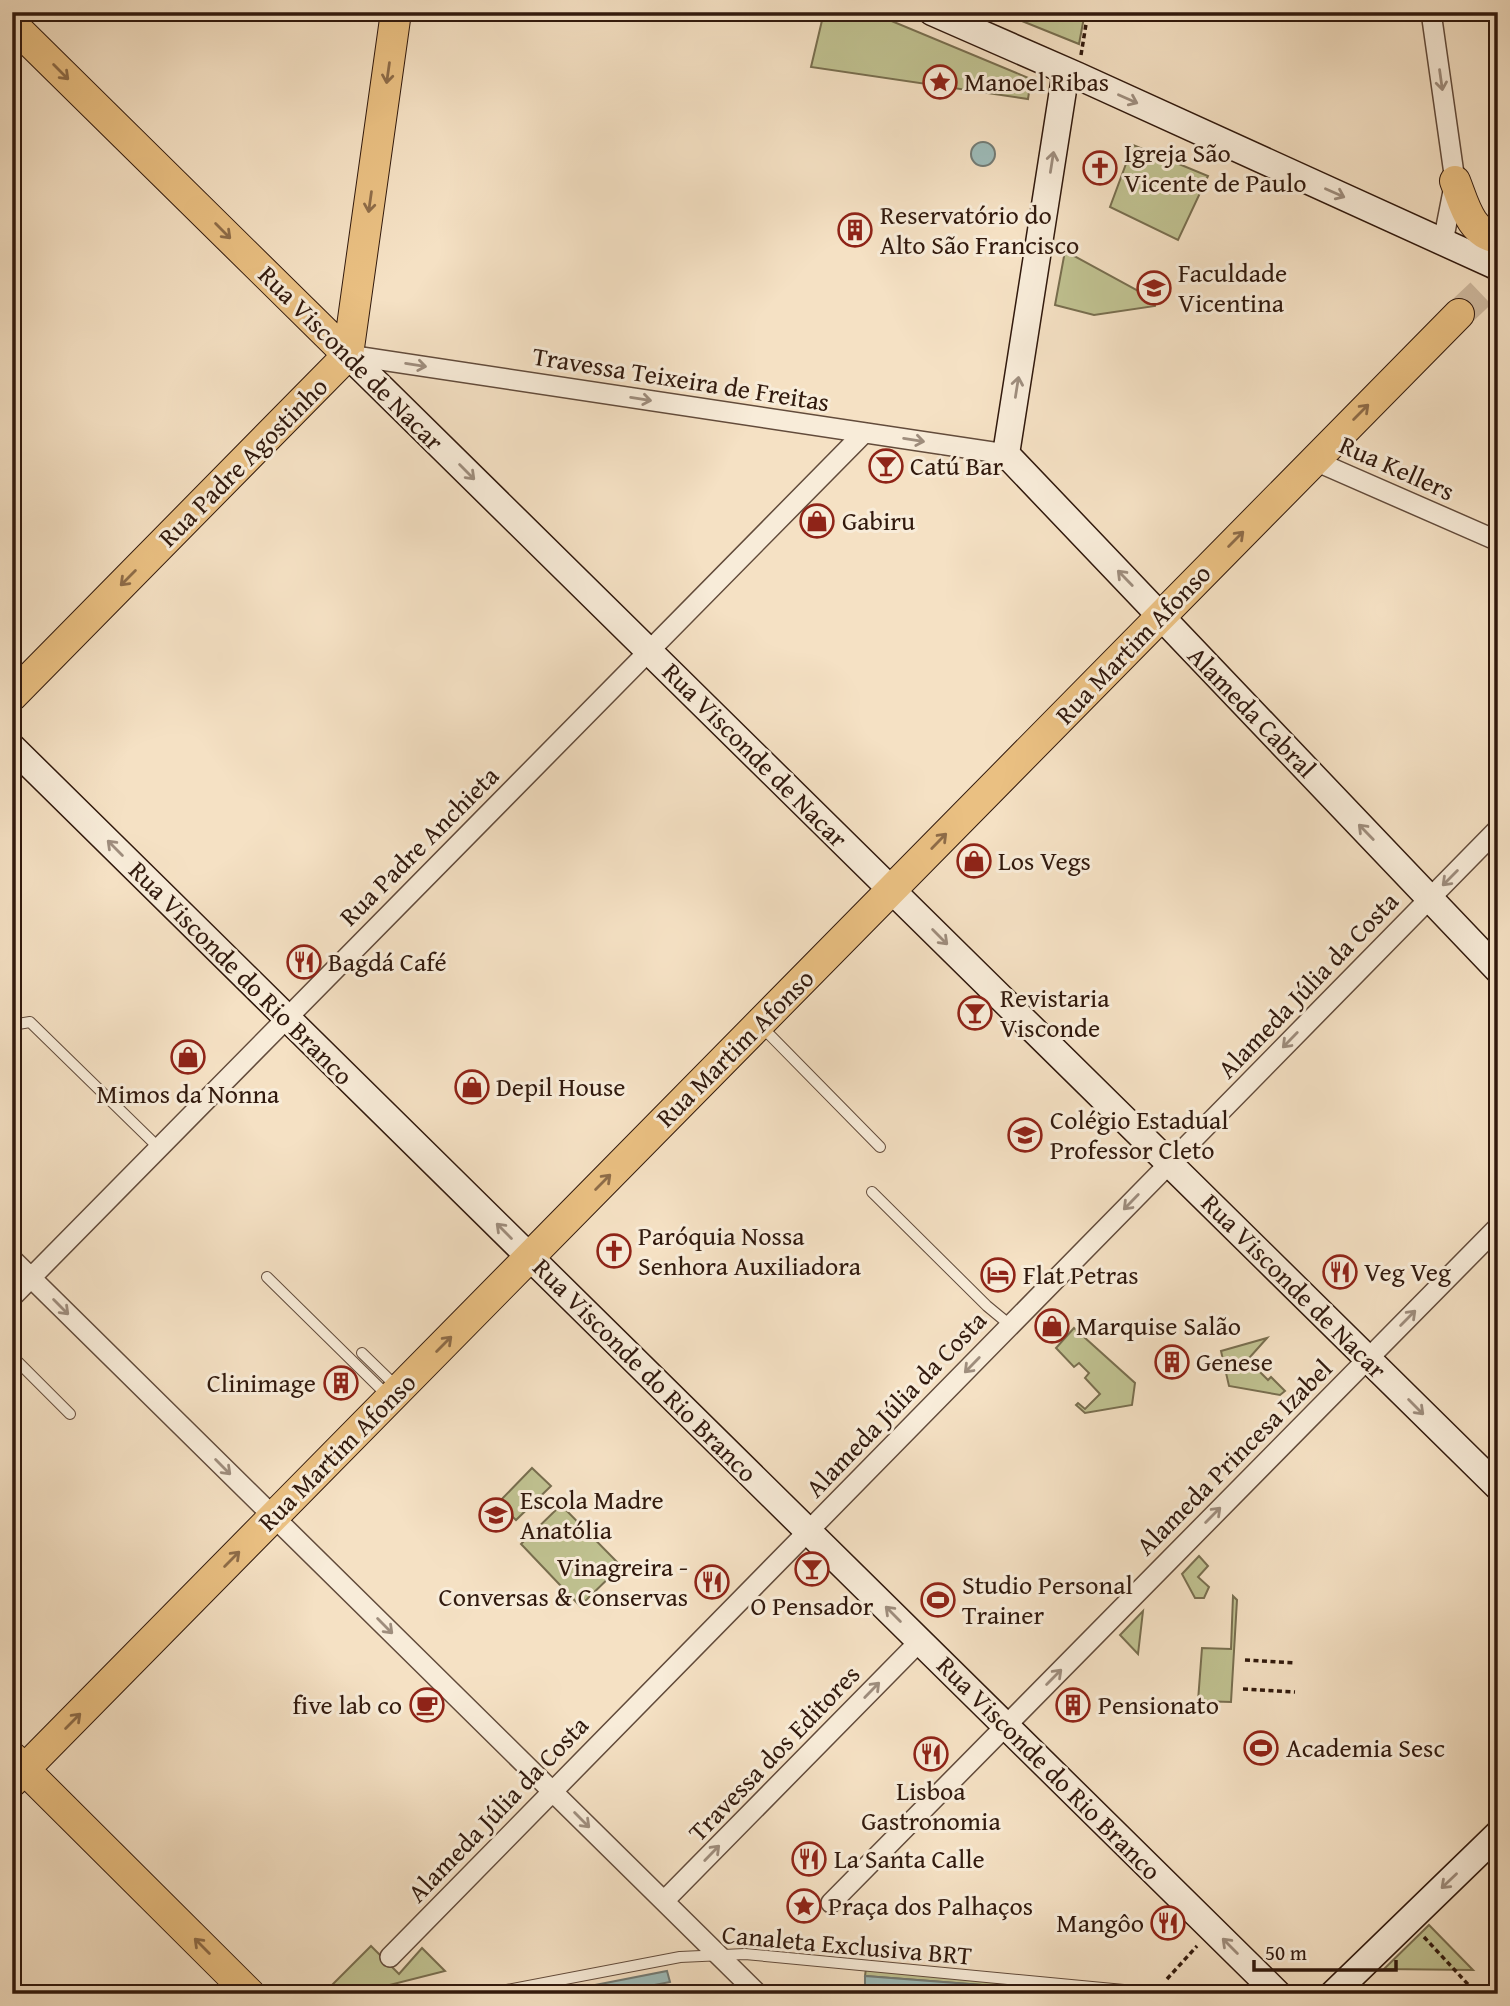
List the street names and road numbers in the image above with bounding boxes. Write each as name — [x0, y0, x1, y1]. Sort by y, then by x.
street label: Rua Visconde de Nacar — [250, 256, 453, 459]
street label: Travessa Teixeira de Freitas — [530, 336, 832, 421]
street label: Rua Padre Agostinho — [149, 368, 337, 556]
street label: Rua Kellers — [1333, 425, 1461, 510]
street label: Rua Martim Afonso — [1046, 554, 1220, 733]
street label: Alameda Cabral — [1179, 637, 1326, 787]
street label: Rua Visconde de Nacar — [654, 653, 857, 856]
street label: Rua Padre Anchieta — [330, 756, 508, 935]
street label: Rua Visconde do Rio Branco — [120, 851, 363, 1094]
street label: Alameda Júlia da Costa — [1208, 882, 1408, 1087]
street label: Rua Martim Afonso — [646, 959, 823, 1136]
street label: Rua Visconde de Nacar — [1193, 1184, 1396, 1387]
street label: Rua Visconde do Rio Branco — [524, 1248, 767, 1491]
street label: Alameda Júlia da Costa — [796, 1301, 996, 1506]
street label: Alameda Princesa Izabel — [1127, 1350, 1341, 1564]
street label: Rua Martim Afonso — [248, 1363, 425, 1540]
street label: Rua Visconde do Rio Branco — [928, 1646, 1171, 1889]
street label: Travessa dos Editores — [679, 1655, 869, 1850]
street label: Alameda Júlia da Costa — [398, 1706, 598, 1911]
street label: Canaleta Exclusiva BRT — [720, 1914, 974, 1975]

